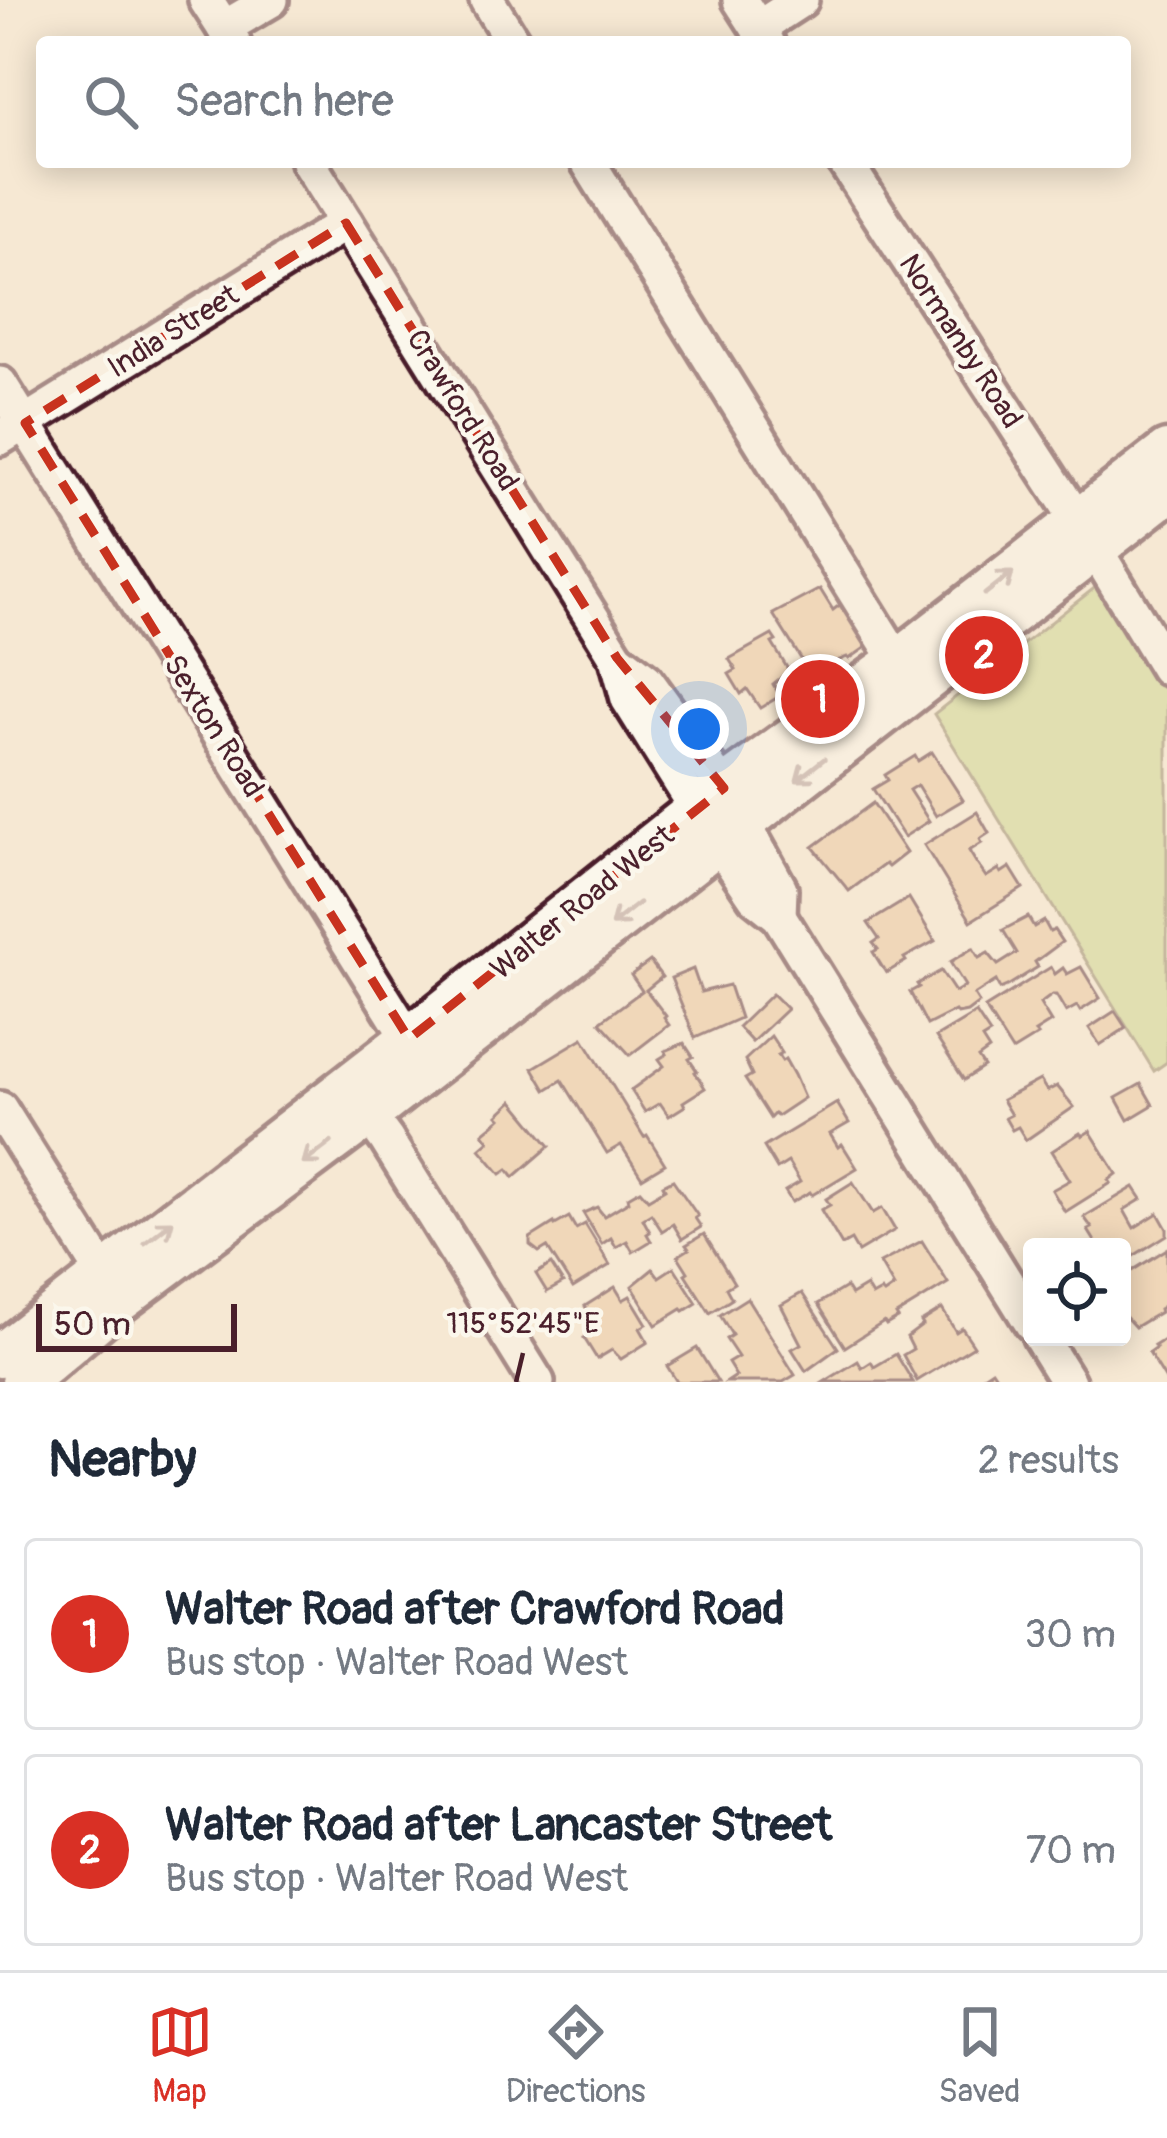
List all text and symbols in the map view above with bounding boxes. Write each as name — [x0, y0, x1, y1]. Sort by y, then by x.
search box — [36, 36, 1131, 168]
icon: search — [78, 69, 144, 135]
text: Search here — [174, 74, 394, 130]
street label: Normanby Road — [891, 247, 1031, 435]
street label: India Street — [101, 276, 246, 386]
street label: Crawford Road — [398, 323, 527, 498]
one-way arrow — [982, 570, 1014, 597]
pin: 2 — [945, 610, 1023, 700]
street label: Sexton Road — [155, 648, 272, 804]
pin: 1 — [781, 654, 859, 744]
your location — [669, 699, 729, 759]
one-way arrow — [794, 756, 826, 783]
street label: Walter Road West — [483, 817, 682, 988]
one-way arrow — [610, 900, 642, 927]
one-way arrow — [301, 1139, 334, 1165]
one-way arrow — [142, 1219, 174, 1246]
map controls — [1023, 1238, 1131, 1346]
button: locate — [1023, 1238, 1131, 1346]
scale bar — [36, 1298, 237, 1351]
text: 50 m — [54, 1304, 131, 1345]
text: 115°52'45"E — [446, 1305, 600, 1342]
text: Nearby — [48, 1428, 196, 1492]
text: 2 results — [978, 1436, 1119, 1485]
text: Walter Road after Crawford Road — [165, 1582, 785, 1638]
text: 1 — [82, 1610, 98, 1659]
text: 30 m — [1025, 1610, 1116, 1659]
text: Bus stop · Walter Road West — [165, 1638, 628, 1687]
text: Walter Road after Lancaster Street — [165, 1798, 832, 1854]
text: 2 — [79, 1826, 101, 1875]
text: 70 m — [1026, 1826, 1116, 1875]
text: Bus stop · Walter Road West — [165, 1854, 628, 1903]
tab: Map — [147, 1999, 213, 2112]
tab: Directions — [506, 1999, 646, 2112]
tab: Saved — [939, 1999, 1020, 2112]

